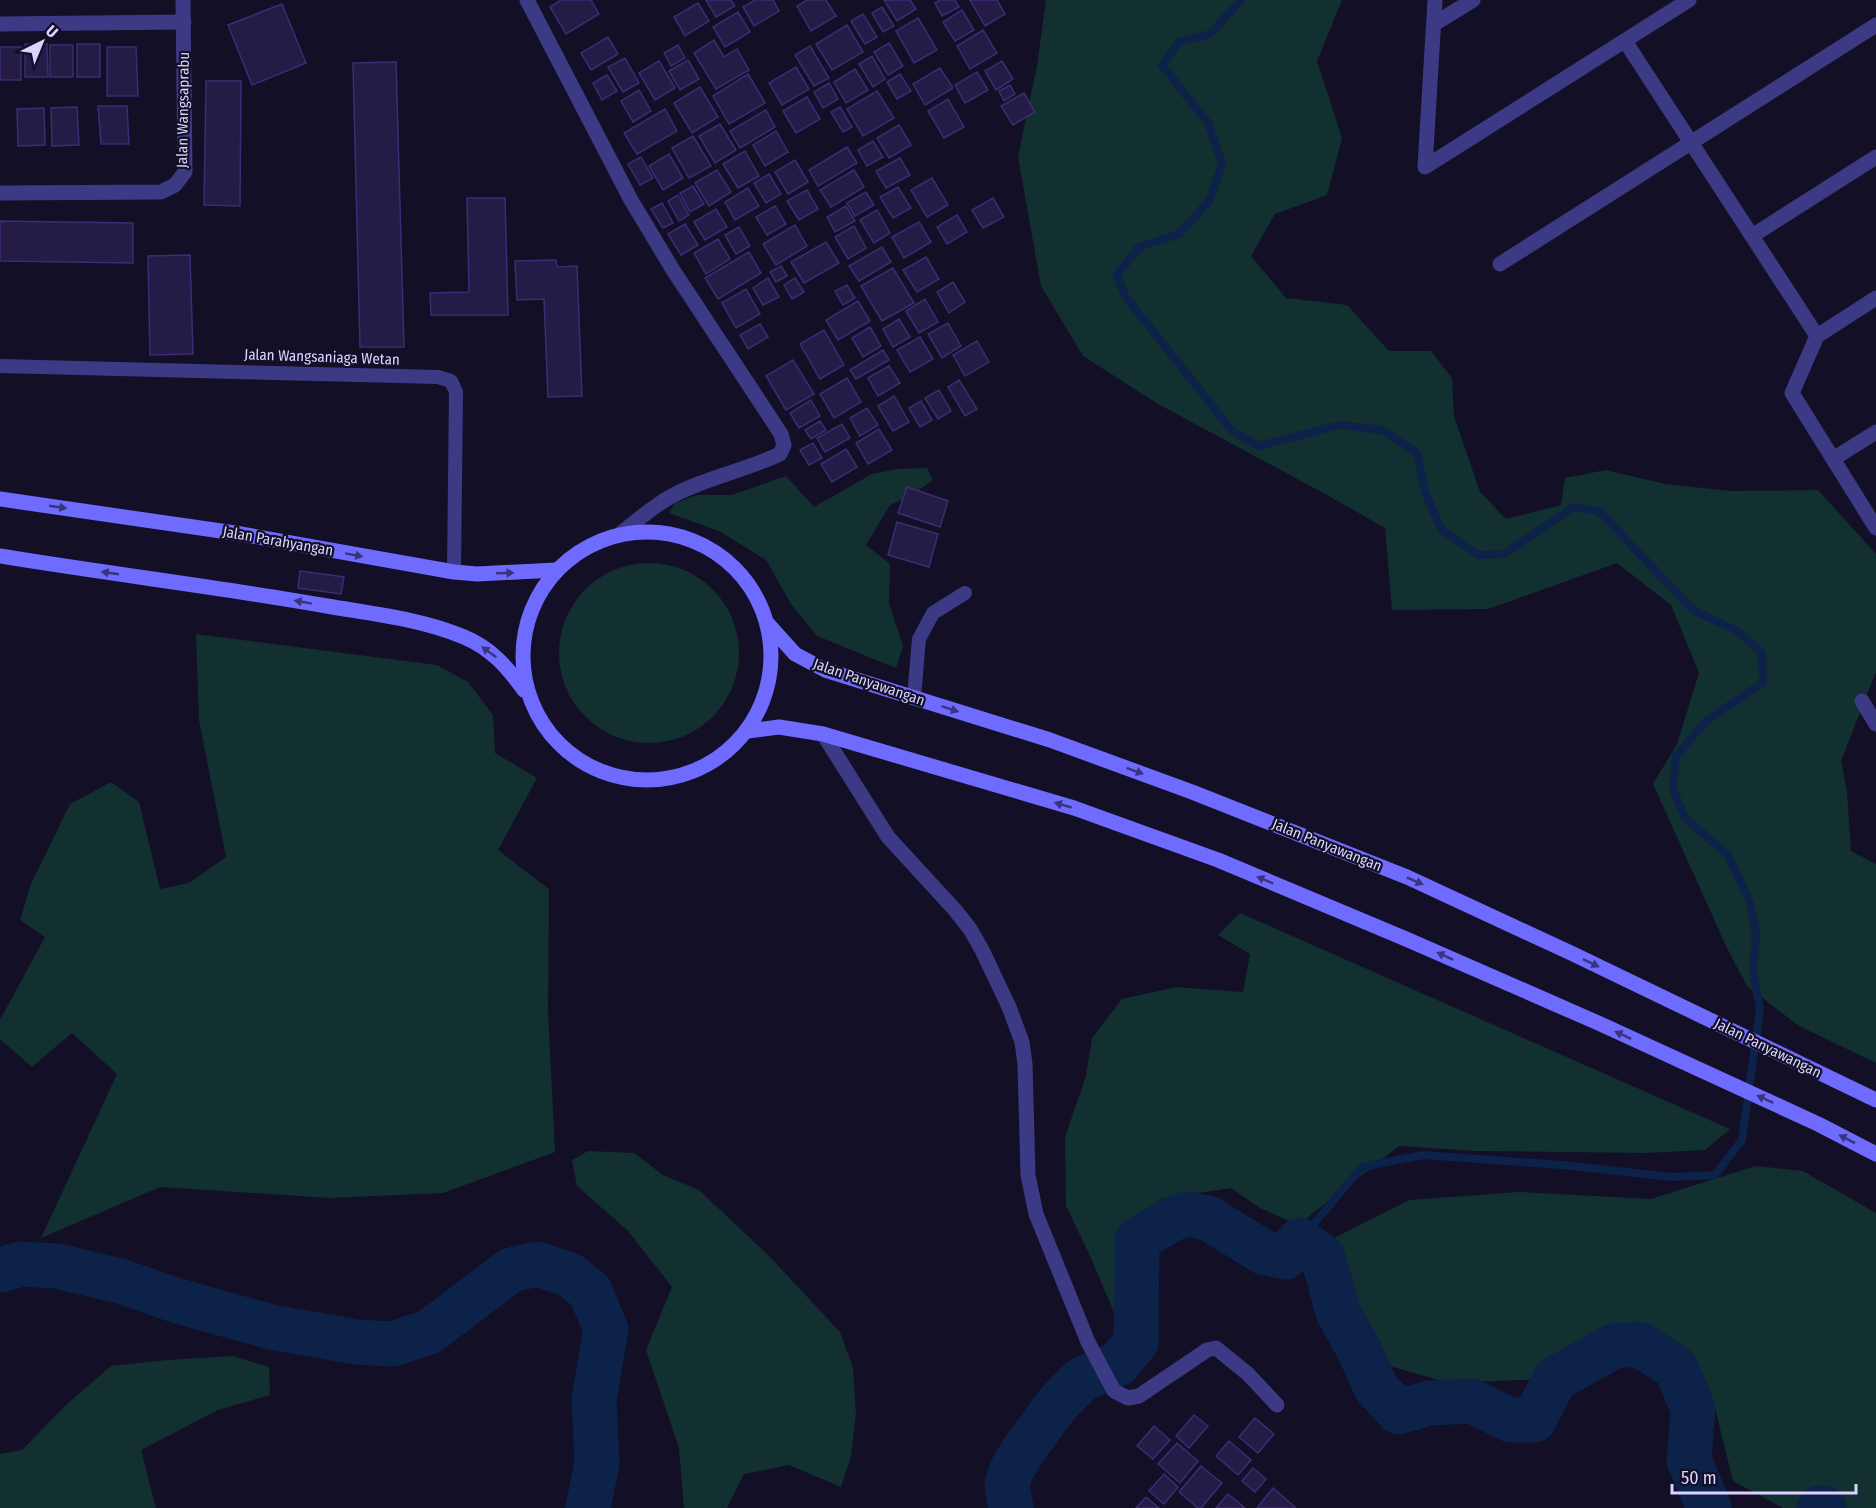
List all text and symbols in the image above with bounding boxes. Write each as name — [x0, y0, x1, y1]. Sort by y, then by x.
north arrow — [12, 12, 72, 72]
text: U — [42, 21, 62, 42]
street label: Jalan Wangsaprabu — [173, 52, 193, 168]
street label: Jalan Wangsaniaga Wetan — [244, 345, 400, 369]
one-way arrow — [49, 503, 68, 512]
street label: Jalan Parahyangan — [221, 522, 335, 560]
one-way arrow — [345, 551, 364, 560]
one-way arrow — [100, 569, 119, 578]
one-way arrow — [495, 569, 514, 578]
one-way arrow — [293, 597, 312, 606]
one-way arrow — [482, 646, 498, 658]
street label: Jalan Panyawangan — [811, 654, 927, 710]
one-way arrow — [942, 705, 960, 714]
one-way arrow — [1126, 767, 1144, 777]
one-way arrow — [1054, 800, 1072, 809]
street label: Jalan Panyawangan — [1269, 815, 1385, 875]
one-way arrow — [1256, 875, 1274, 885]
one-way arrow — [1406, 876, 1423, 885]
one-way arrow — [1435, 951, 1453, 961]
one-way arrow — [1583, 958, 1600, 968]
street label: Jalan Panyawangan — [1712, 1014, 1824, 1082]
one-way arrow — [1615, 1030, 1632, 1039]
one-way arrow — [1756, 1095, 1773, 1104]
one-way arrow — [1838, 1134, 1856, 1144]
scale bar — [1672, 1457, 1856, 1495]
text: 50 m — [1681, 1467, 1717, 1489]

